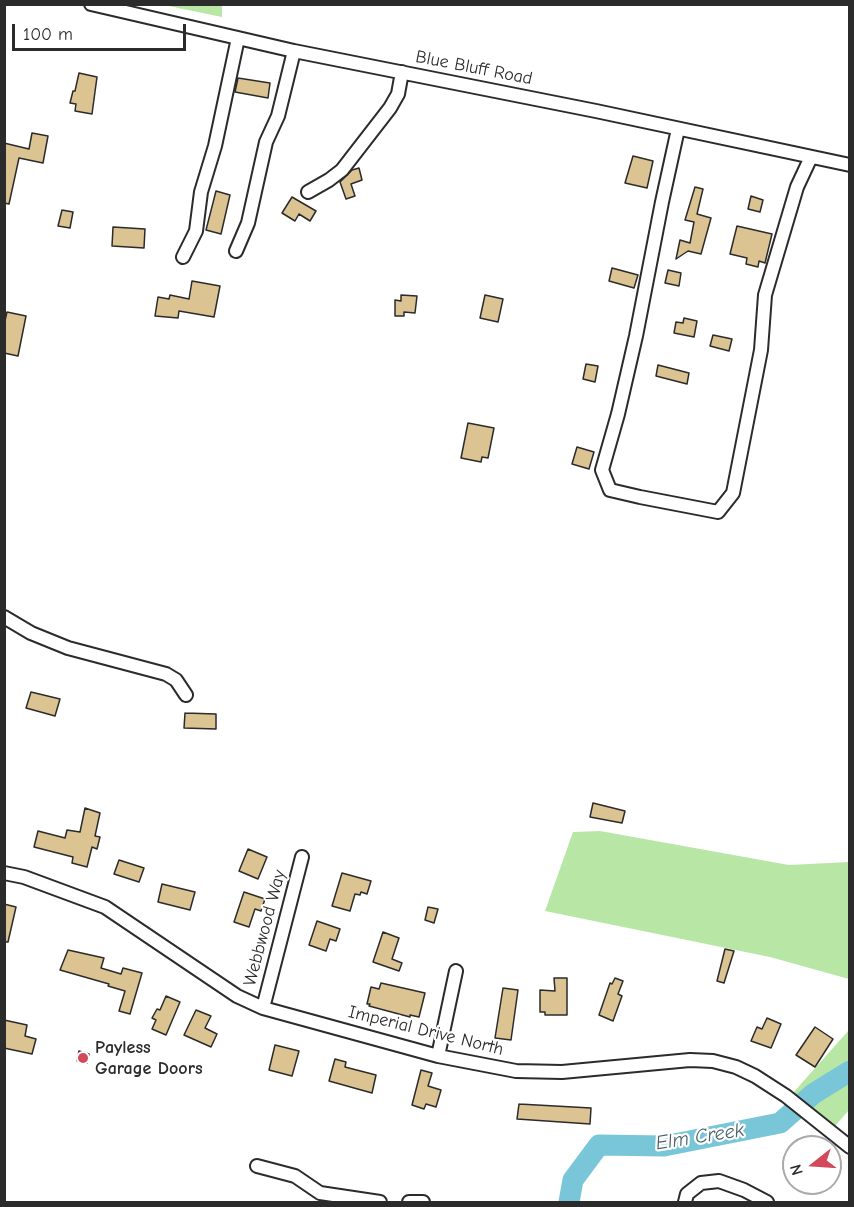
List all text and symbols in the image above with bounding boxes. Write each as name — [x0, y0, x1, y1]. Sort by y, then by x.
scale bar — [15, 12, 189, 50]
text: 100 m — [23, 24, 73, 45]
street label: Blue Bluff Road — [414, 46, 534, 90]
street label: Webbwood Way — [239, 868, 291, 988]
street label: Imperial Drive North — [346, 1001, 506, 1061]
place label: Payless Garage Doors — [95, 1037, 203, 1080]
marker: Payless Garage Doors — [76, 1051, 90, 1065]
water label: Elm Creek — [654, 1118, 746, 1156]
north arrow — [782, 1135, 842, 1195]
text: N — [787, 1162, 807, 1177]

